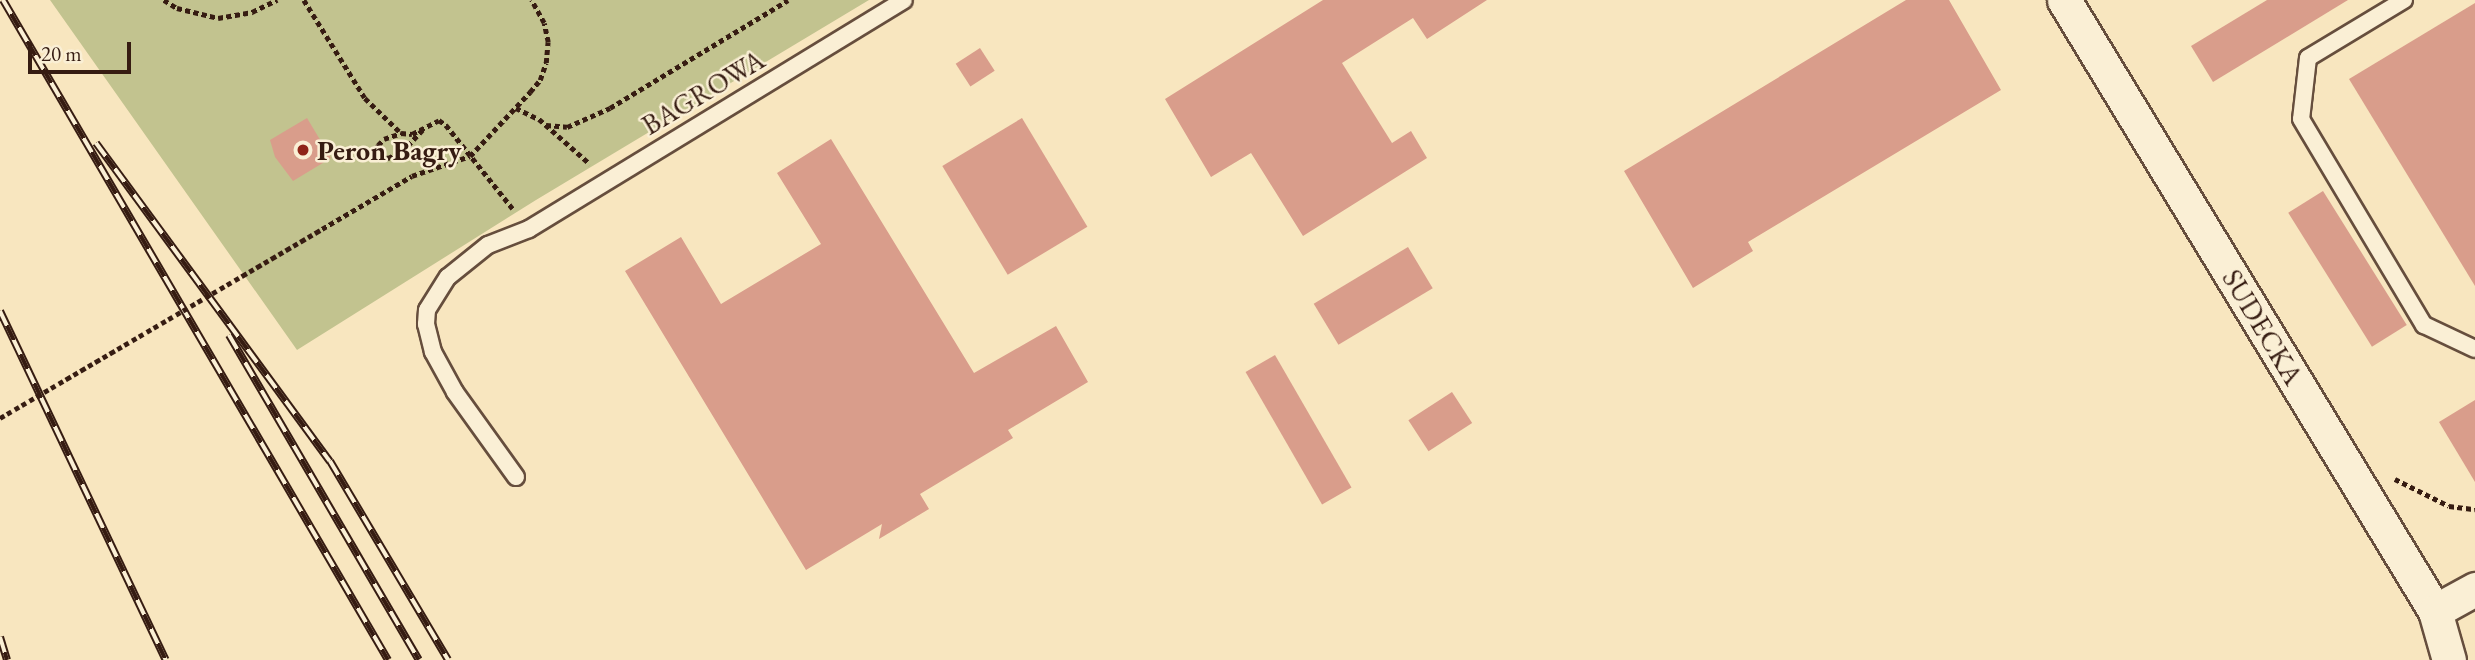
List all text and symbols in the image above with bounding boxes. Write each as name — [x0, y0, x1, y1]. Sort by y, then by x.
scale bar — [32, 28, 135, 72]
text: 20 m — [41, 40, 82, 67]
street label: BAGROWA — [636, 42, 770, 142]
place label: Peron Bagry — [317, 133, 462, 167]
marker: Peron Bagry — [295, 142, 311, 158]
street label: SUDECKA — [2215, 263, 2311, 391]

